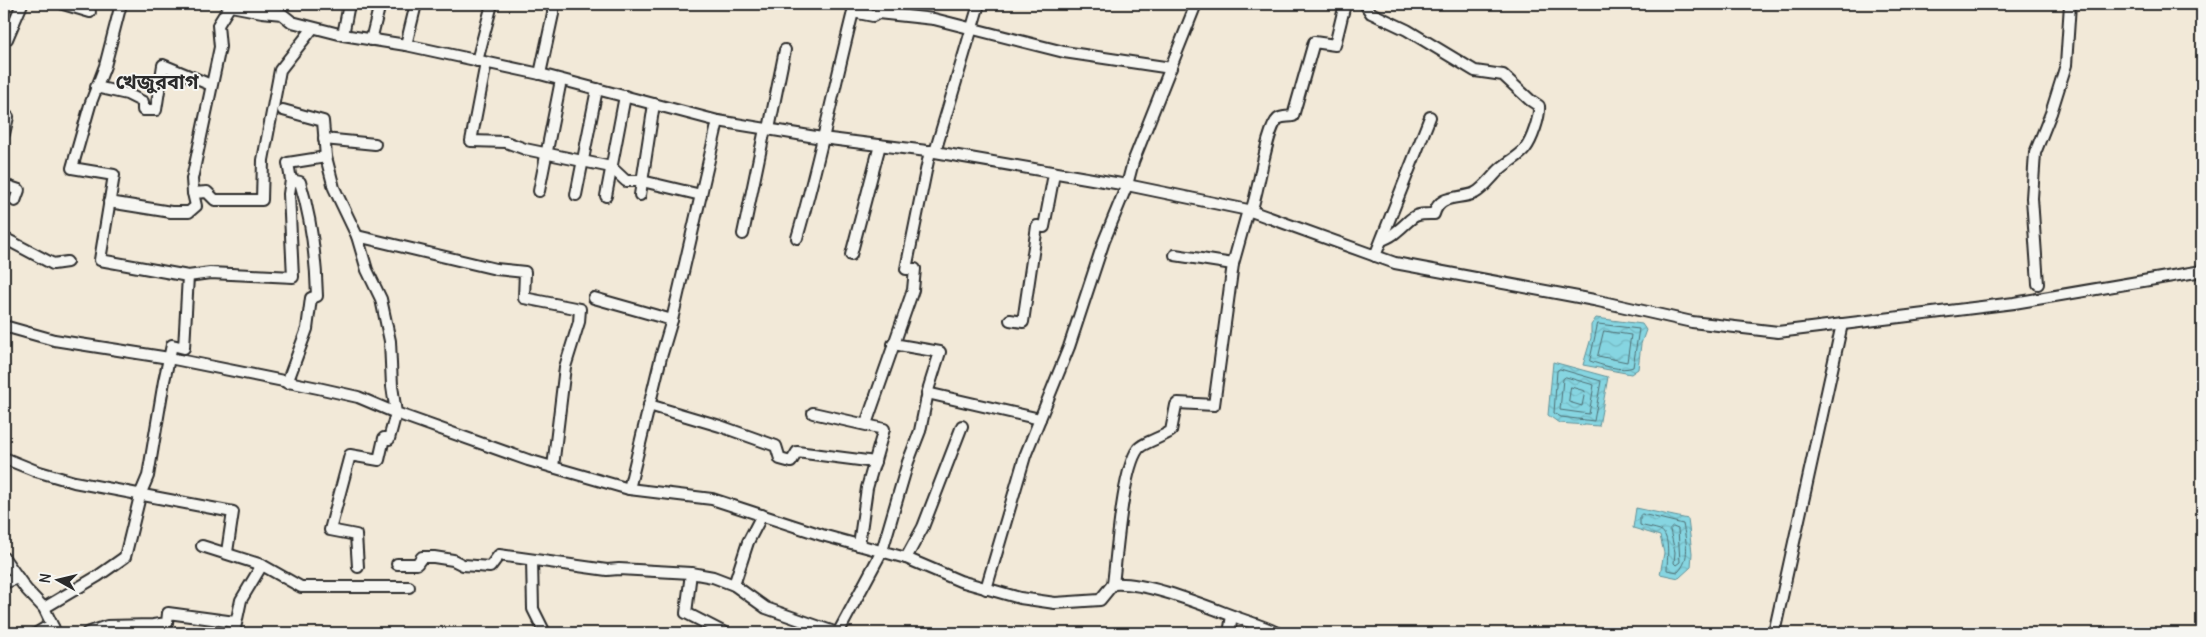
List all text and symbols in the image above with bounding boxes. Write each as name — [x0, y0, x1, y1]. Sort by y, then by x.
district label: খেজুরবাগ — [116, 69, 199, 94]
north arrow — [32, 554, 82, 604]
text: N — [36, 572, 55, 584]

